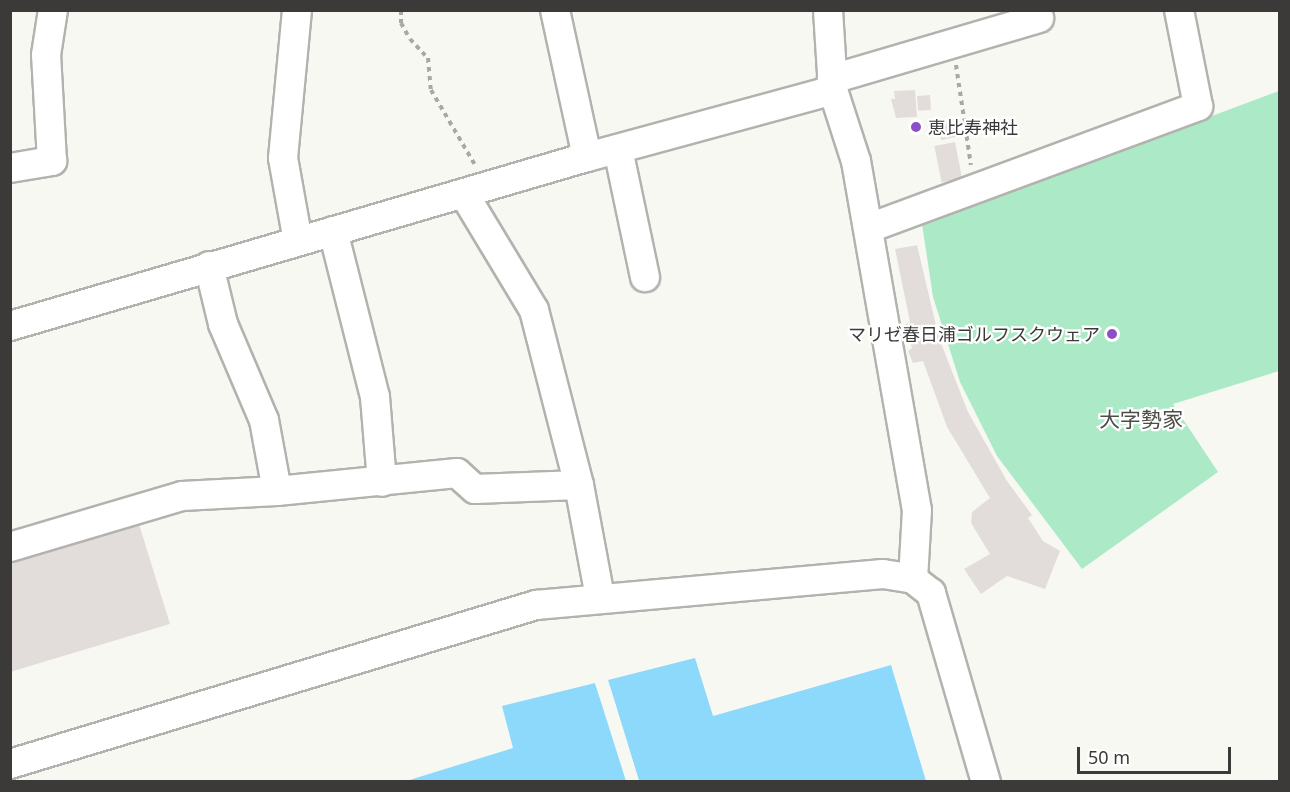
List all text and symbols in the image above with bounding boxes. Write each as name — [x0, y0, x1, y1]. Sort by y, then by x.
place label: 恵比寿神社 — [928, 116, 1018, 138]
marker: 恵比寿神社 — [909, 120, 923, 134]
place label: マリゼ春日浦ゴルフスクウェア — [848, 323, 1100, 345]
marker: マリゼ春日浦ゴルフスクウェア — [1105, 327, 1119, 341]
district label: 大字勢家 — [1099, 406, 1183, 432]
scale bar — [1080, 735, 1234, 773]
text: 50 m — [1088, 745, 1130, 769]

